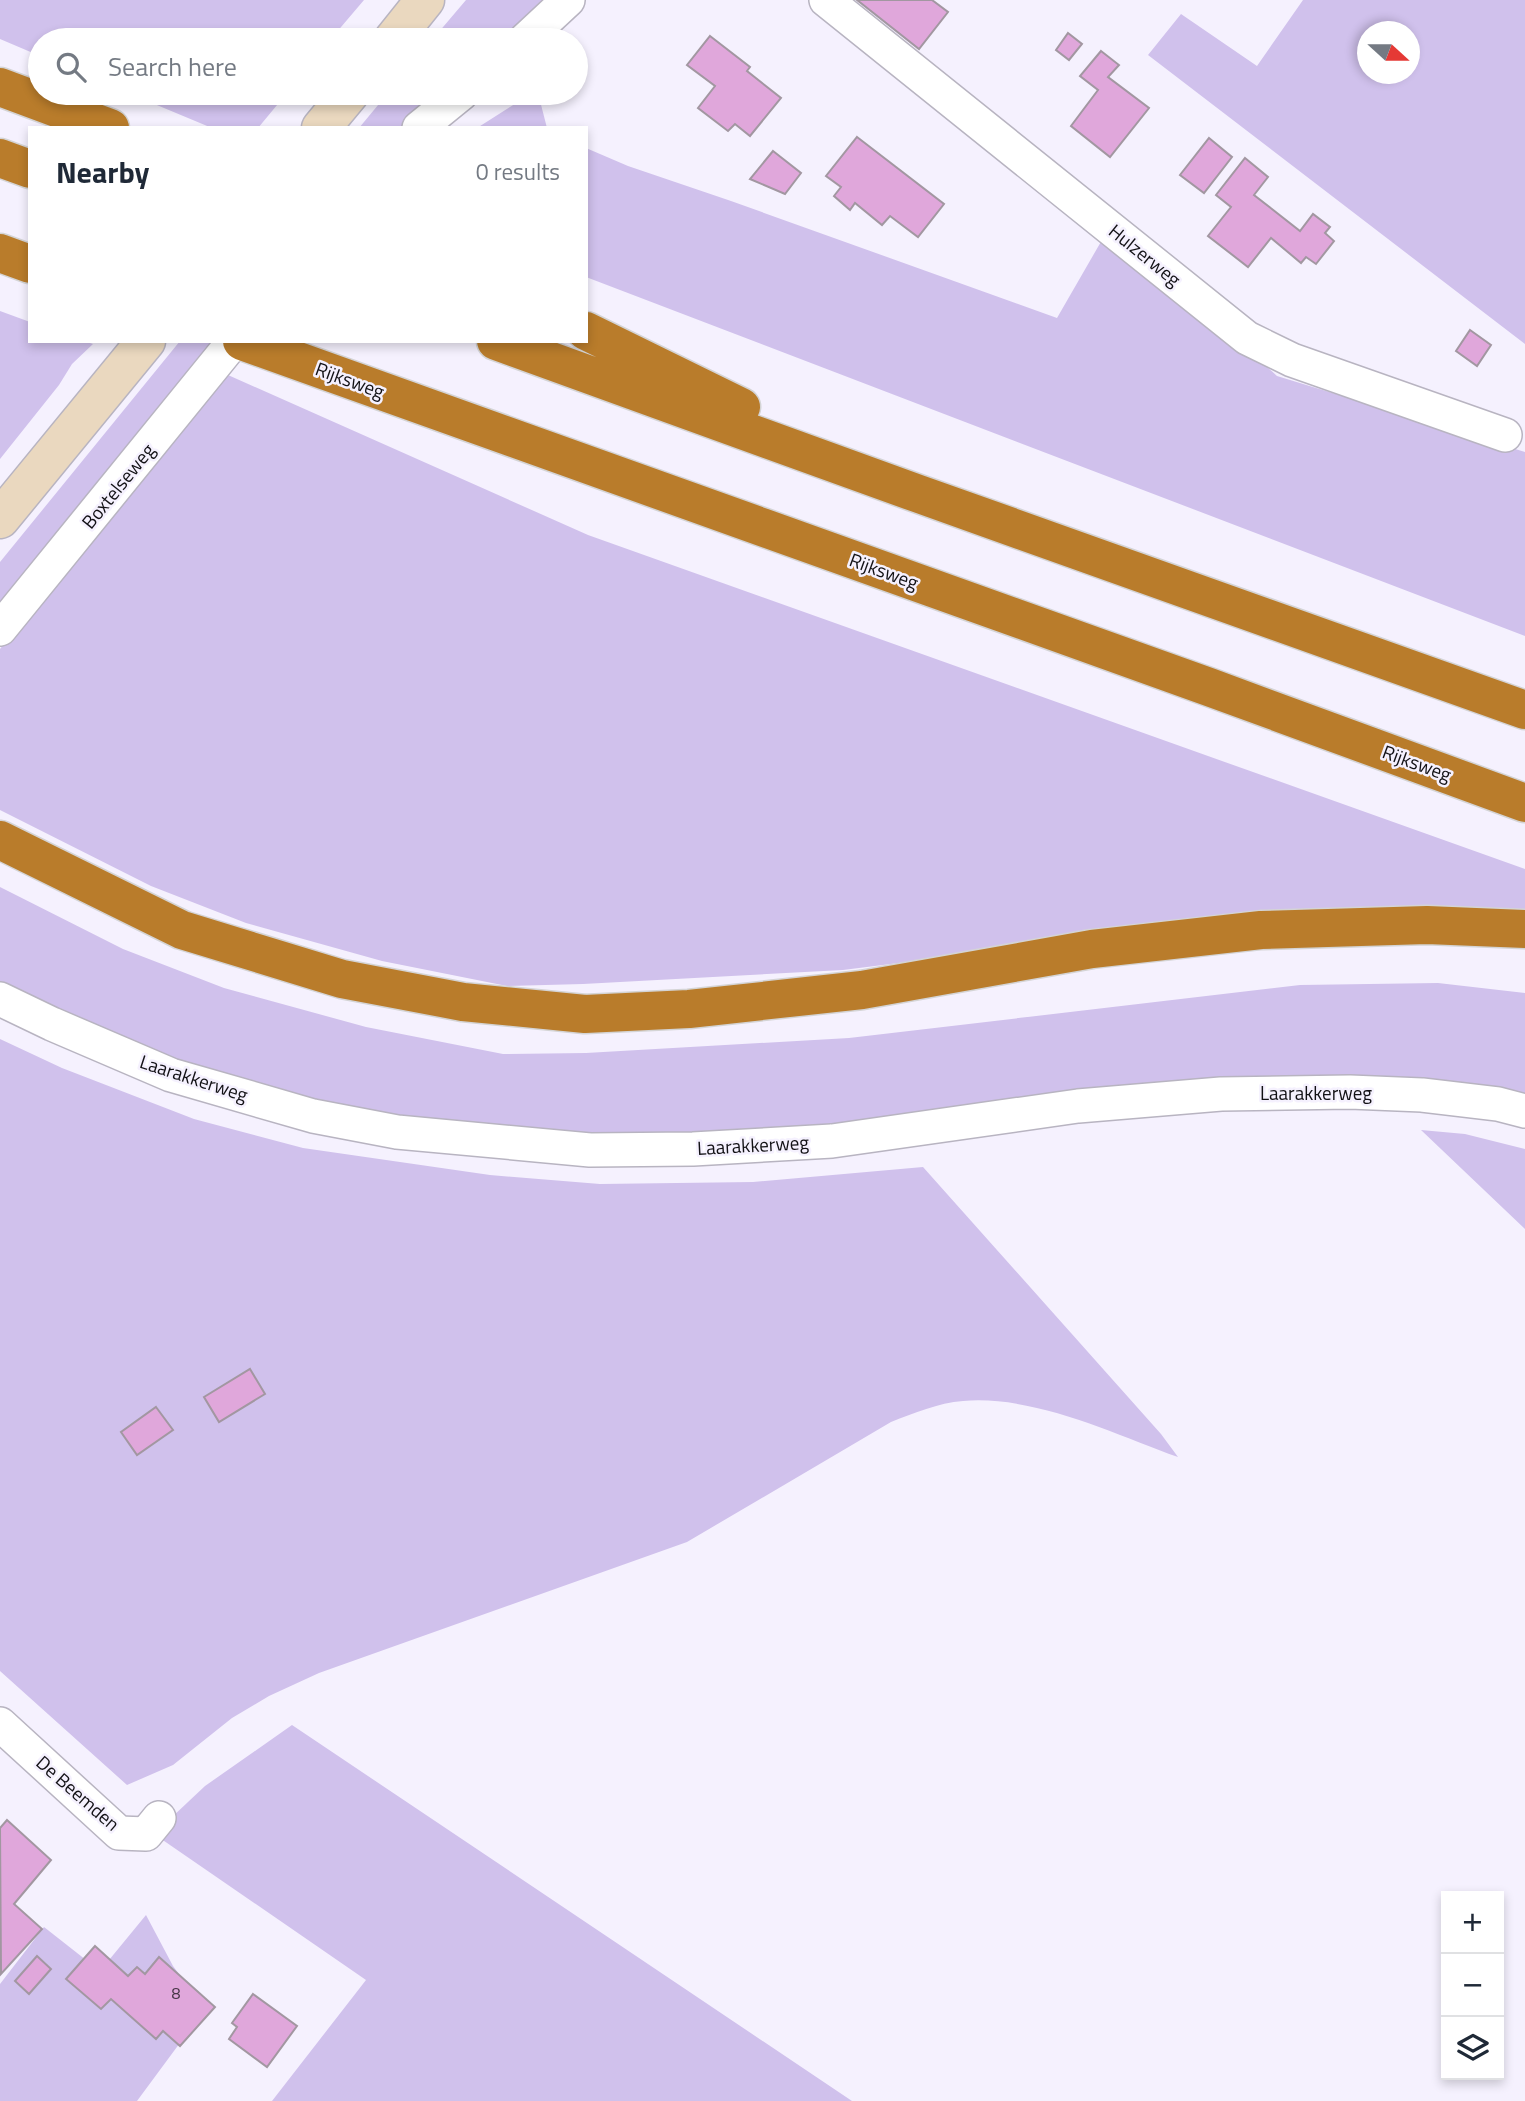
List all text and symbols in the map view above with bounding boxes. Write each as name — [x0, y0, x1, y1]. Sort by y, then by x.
north arrow — [1357, 21, 1420, 84]
search box — [28, 28, 588, 105]
text: Search here — [108, 47, 237, 86]
icon: search — [52, 48, 90, 86]
text: Nearby — [56, 149, 149, 195]
text: 0 results — [476, 154, 560, 189]
street label: Hulzerweg — [1103, 216, 1188, 293]
street label: Rijksweg — [312, 354, 389, 405]
street label: Boxtelseweg — [74, 436, 161, 535]
street label: Rijksweg — [846, 545, 923, 596]
street label: Rijksweg — [1379, 737, 1456, 788]
street label: Laarakkerweg — [136, 1046, 252, 1109]
street label: Laarakkerweg — [1260, 1078, 1372, 1107]
street label: Laarakkerweg — [696, 1127, 810, 1162]
street label: De Beemden — [30, 1748, 127, 1837]
map controls — [1441, 1891, 1504, 2080]
button: + — [1441, 1891, 1504, 1954]
button: − — [1441, 1954, 1504, 2017]
house number: 8 — [172, 1981, 181, 2005]
button: layers — [1441, 2017, 1504, 2080]

